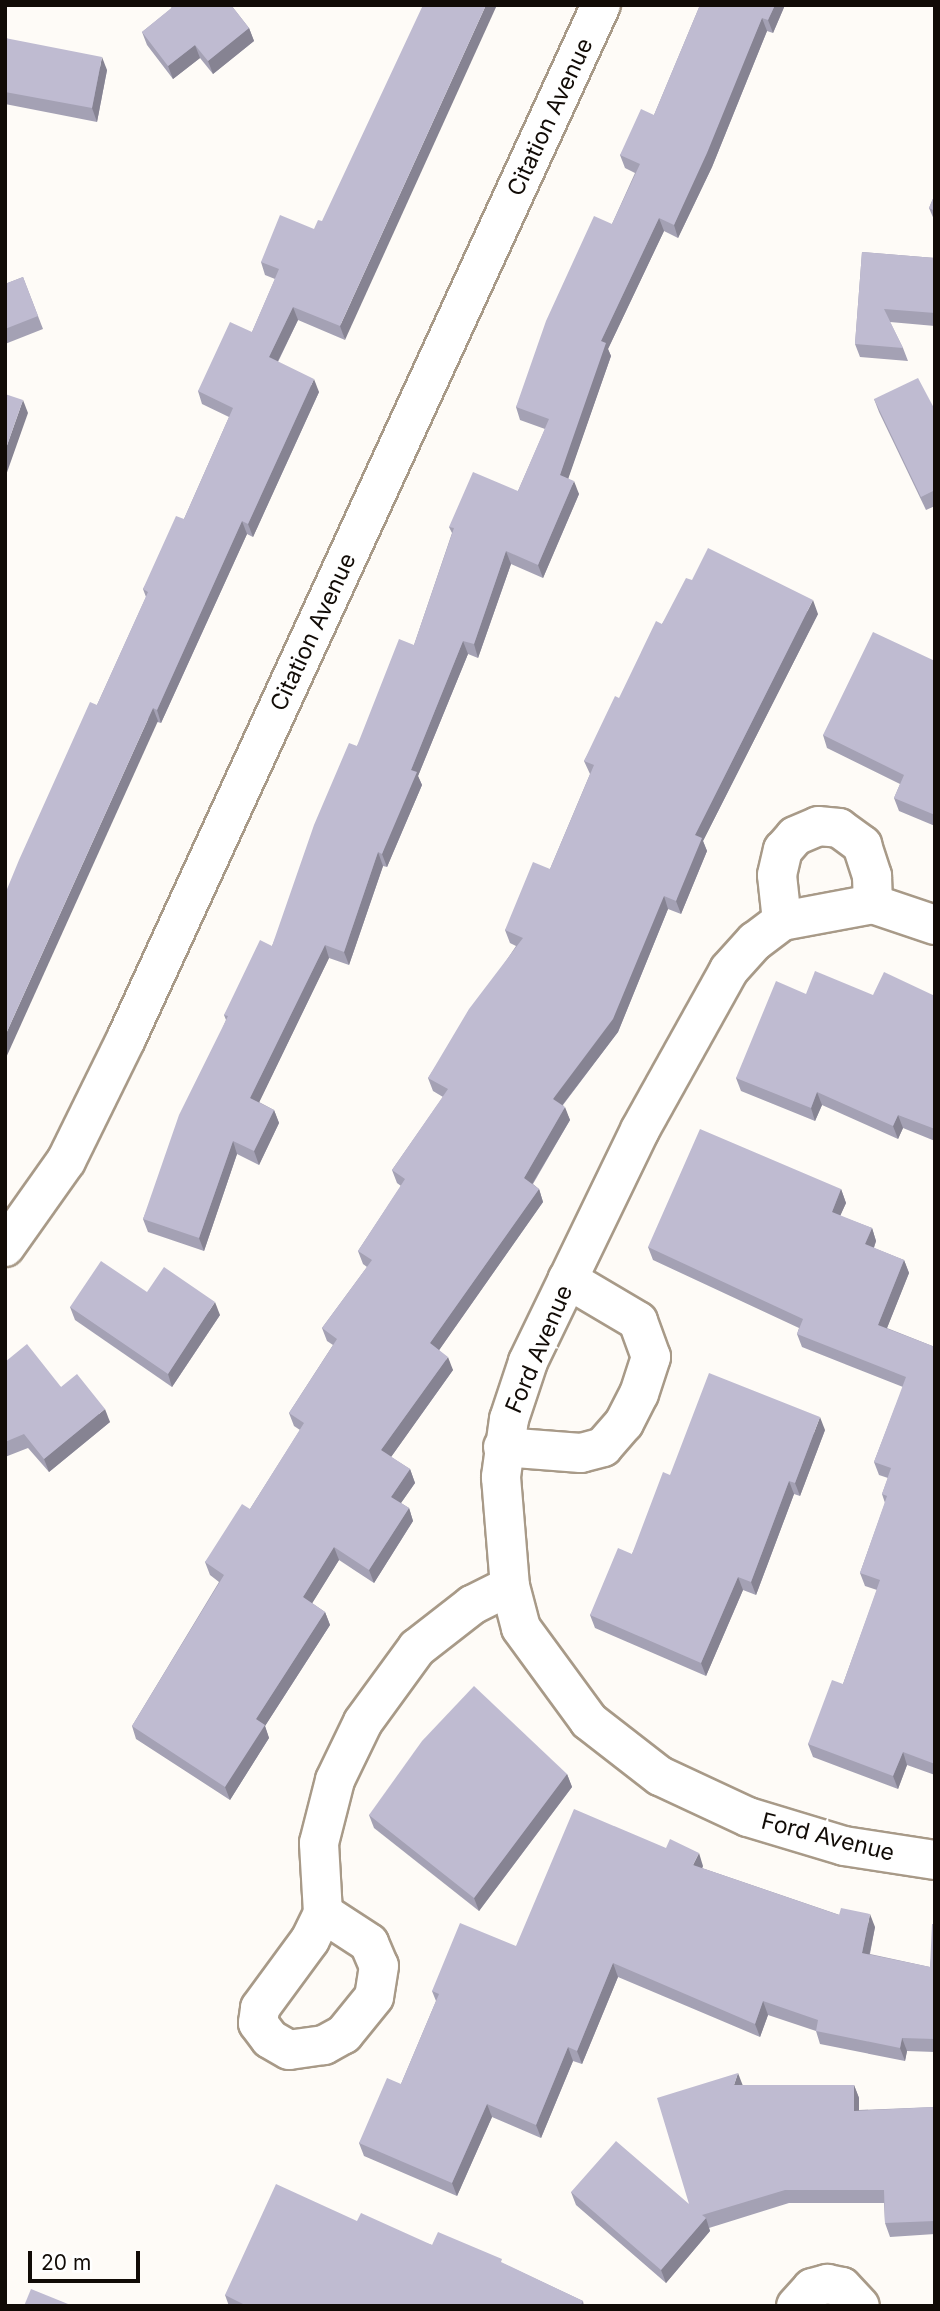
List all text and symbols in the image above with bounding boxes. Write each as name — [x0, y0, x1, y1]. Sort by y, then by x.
street label: Citation Avenue — [501, 34, 599, 200]
street label: Citation Avenue — [264, 549, 362, 715]
street label: Ford Avenue — [500, 1281, 578, 1417]
street label: Ford Avenue — [759, 1807, 897, 1867]
scale bar — [32, 2238, 144, 2282]
text: 20 m — [41, 2250, 91, 2275]

